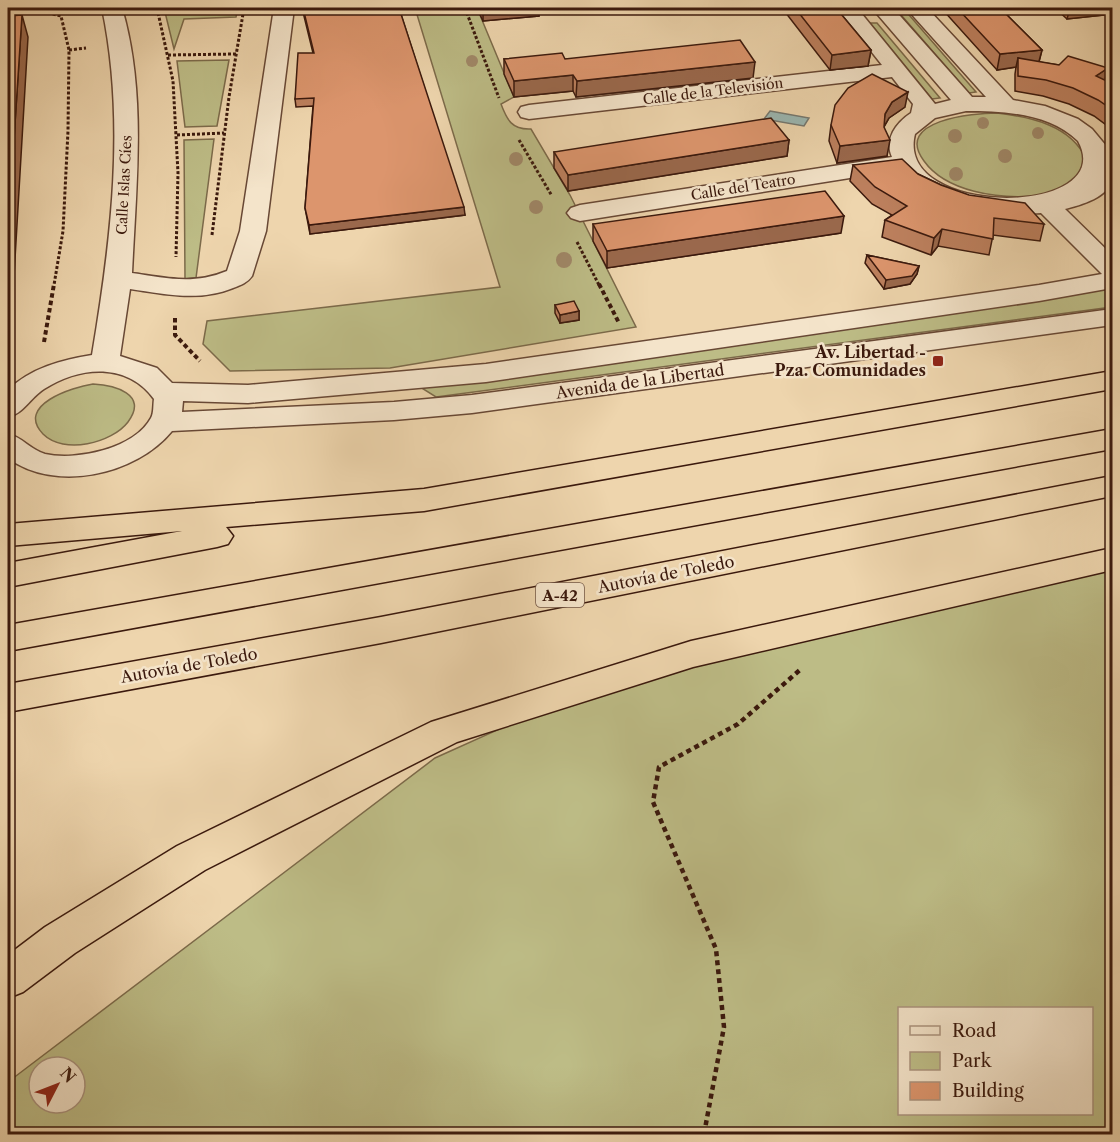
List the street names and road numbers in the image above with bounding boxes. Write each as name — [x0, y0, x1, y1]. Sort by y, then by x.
street label: Calle de la Televisión — [642, 73, 784, 109]
street label: Calle Islas Cíes — [112, 135, 136, 235]
street label: Calle del Teatro — [689, 170, 797, 204]
street label: Avenida de la Libertad — [553, 359, 726, 403]
street label: Autovía de Toledo — [595, 551, 736, 597]
road number: A-42 — [536, 583, 584, 607]
street label: Autovía de Toledo — [118, 643, 259, 687]

